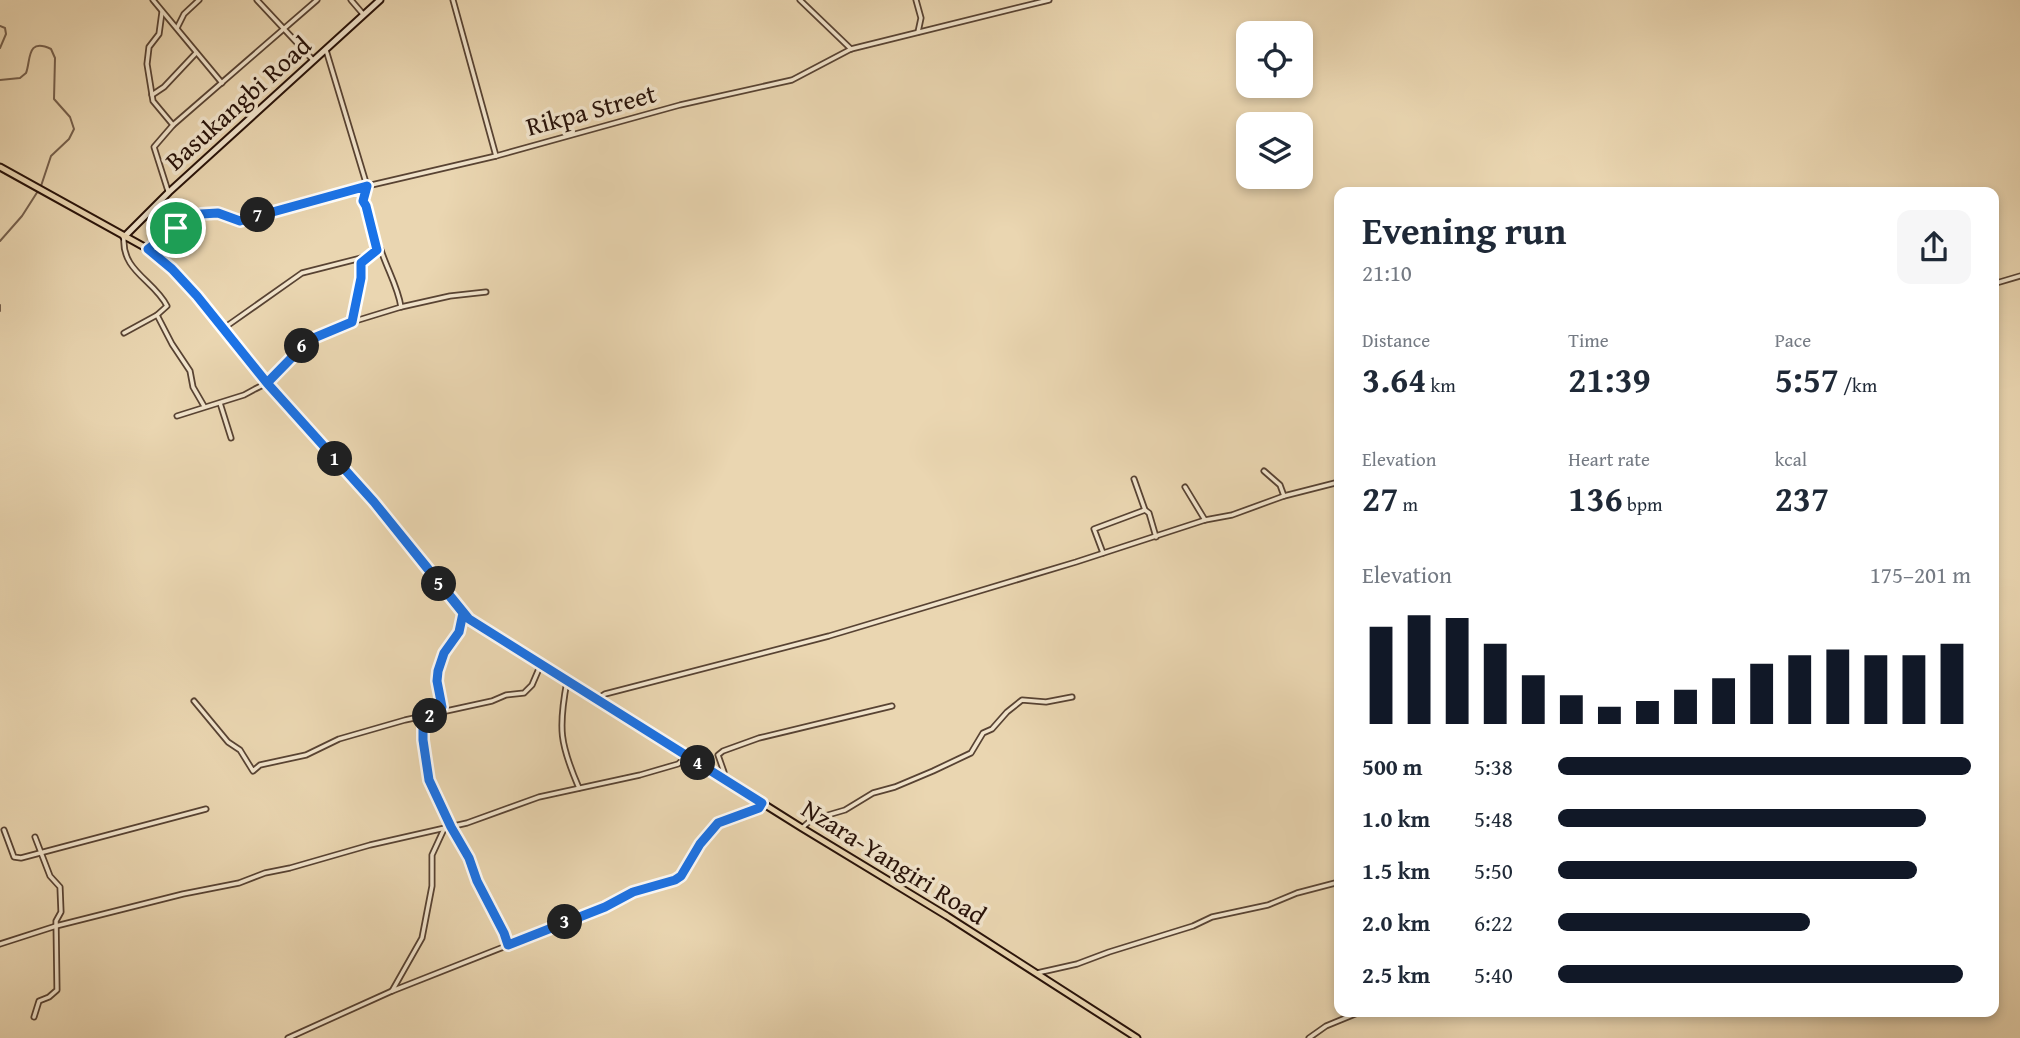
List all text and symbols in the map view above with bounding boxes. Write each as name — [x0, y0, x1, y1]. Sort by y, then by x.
map controls — [1236, 21, 1313, 189]
button: locate — [1236, 21, 1313, 98]
street label: Basukangbi Road — [156, 26, 320, 179]
street label: Rikpa Street — [521, 73, 660, 146]
button: layers — [1236, 112, 1313, 189]
pin — [146, 198, 206, 258]
pin: 7 — [240, 198, 276, 232]
text: 7 — [253, 200, 262, 228]
text: Evening run — [1362, 202, 1566, 258]
icon: arrive — [157, 209, 195, 247]
button: share — [1897, 210, 1971, 284]
text: 21:10 — [1362, 256, 1412, 289]
text: Distance — [1362, 326, 1430, 354]
text: Time — [1568, 326, 1609, 354]
text: Pace — [1775, 326, 1811, 354]
pin: 6 — [284, 328, 320, 364]
text: 6 — [297, 331, 306, 359]
text: 3.64 — [1362, 354, 1426, 405]
text: 21:39 — [1568, 354, 1651, 405]
text: 5:57 — [1775, 354, 1839, 405]
text: km — [1426, 371, 1456, 399]
text: /km — [1839, 371, 1877, 399]
pin: 1 — [318, 442, 352, 476]
text: 1 — [330, 444, 339, 472]
text: Elevation — [1362, 445, 1436, 473]
text: Heart rate — [1568, 445, 1650, 473]
text: kcal — [1775, 445, 1807, 473]
text: 27 — [1362, 473, 1398, 524]
text: 136 — [1568, 473, 1623, 524]
text: 237 — [1775, 473, 1829, 524]
text: m — [1398, 490, 1418, 518]
text: bpm — [1623, 490, 1663, 518]
text: Elevation — [1362, 558, 1452, 591]
text: 175–201 m — [1870, 558, 1971, 591]
pin: 5 — [422, 566, 457, 602]
text: 5 — [434, 569, 443, 597]
pin: 2 — [412, 698, 448, 734]
text: 2 — [425, 701, 434, 729]
pin: 4 — [680, 746, 716, 780]
text: 4 — [693, 748, 702, 776]
text: 500 m — [1362, 750, 1423, 783]
text: 5:38 — [1474, 750, 1513, 783]
street label: Nzara-Yangiri Road — [794, 789, 994, 934]
text: 1.0 km — [1362, 802, 1430, 835]
text: 5:48 — [1474, 802, 1513, 835]
text: 1.5 km — [1362, 854, 1430, 887]
text: 5:50 — [1474, 854, 1513, 887]
pin: 3 — [548, 904, 582, 940]
text: 2.0 km — [1362, 906, 1430, 939]
text: 6:22 — [1474, 906, 1513, 939]
text: 3 — [560, 907, 569, 935]
text: 2.5 km — [1362, 958, 1430, 991]
text: 5:40 — [1474, 958, 1513, 991]

